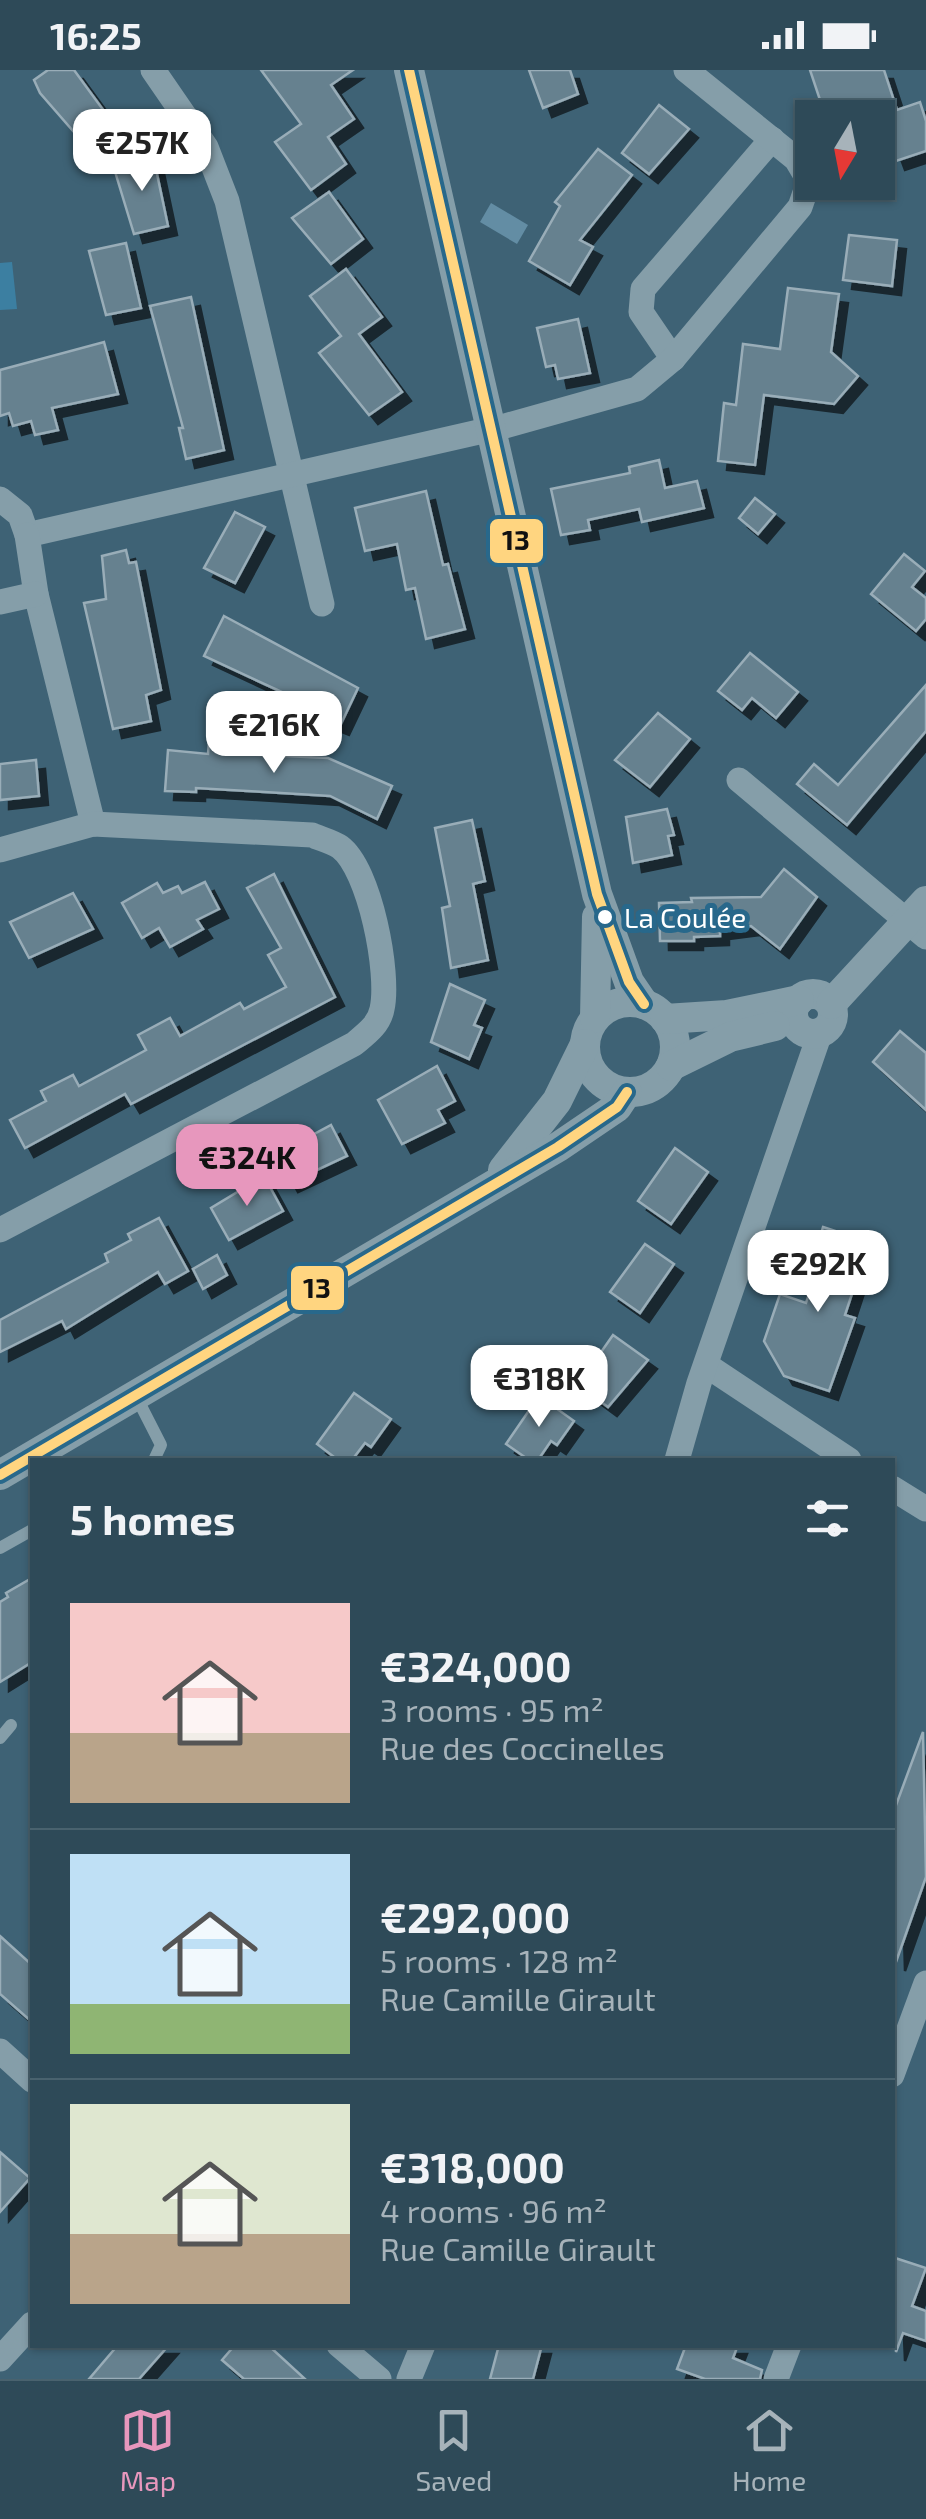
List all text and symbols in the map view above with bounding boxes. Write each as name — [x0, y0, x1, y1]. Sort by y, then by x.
text: 16:25 — [50, 12, 142, 58]
north arrow — [795, 100, 895, 200]
map controls — [795, 100, 895, 200]
pin: €257K — [72, 109, 212, 194]
text: €257K — [95, 122, 189, 160]
line badge: 13 — [488, 517, 545, 565]
text: 13 — [502, 522, 530, 556]
pin: €216K — [204, 691, 344, 776]
text: €216K — [228, 704, 320, 742]
place label: La Coulée — [624, 900, 746, 934]
marker: La Coulée — [595, 907, 615, 927]
pin: €324K — [177, 1124, 317, 1209]
text: €324K — [198, 1137, 296, 1175]
pin: €292K — [748, 1230, 888, 1315]
text: €292K — [770, 1243, 866, 1281]
line badge: 13 — [289, 1264, 346, 1312]
text: 13 — [303, 1270, 331, 1304]
pin: €318K — [469, 1345, 609, 1430]
text: €318K — [493, 1358, 585, 1396]
icon: filters — [800, 1491, 855, 1546]
text: 5 homes — [70, 1493, 235, 1543]
text: €324,000 — [380, 1640, 572, 1690]
icon: home — [150, 1643, 270, 1763]
text: 3 rooms · 95 m² — [380, 1690, 604, 1728]
text: Rue des Coccinelles — [380, 1728, 665, 1766]
text: €292,000 — [380, 1891, 570, 1941]
icon: home — [150, 1894, 270, 2014]
text: 5 rooms · 128 m² — [380, 1941, 618, 1979]
text: Rue Camille Girault — [380, 1979, 656, 2017]
text: €318,000 — [380, 2141, 565, 2191]
icon: home — [150, 2144, 270, 2264]
text: 4 rooms · 96 m² — [380, 2191, 607, 2229]
text: Rue Camille Girault — [380, 2229, 656, 2267]
tab: Map — [120, 2403, 176, 2497]
tab: Saved — [416, 2403, 492, 2497]
tab: Home — [732, 2403, 806, 2497]

